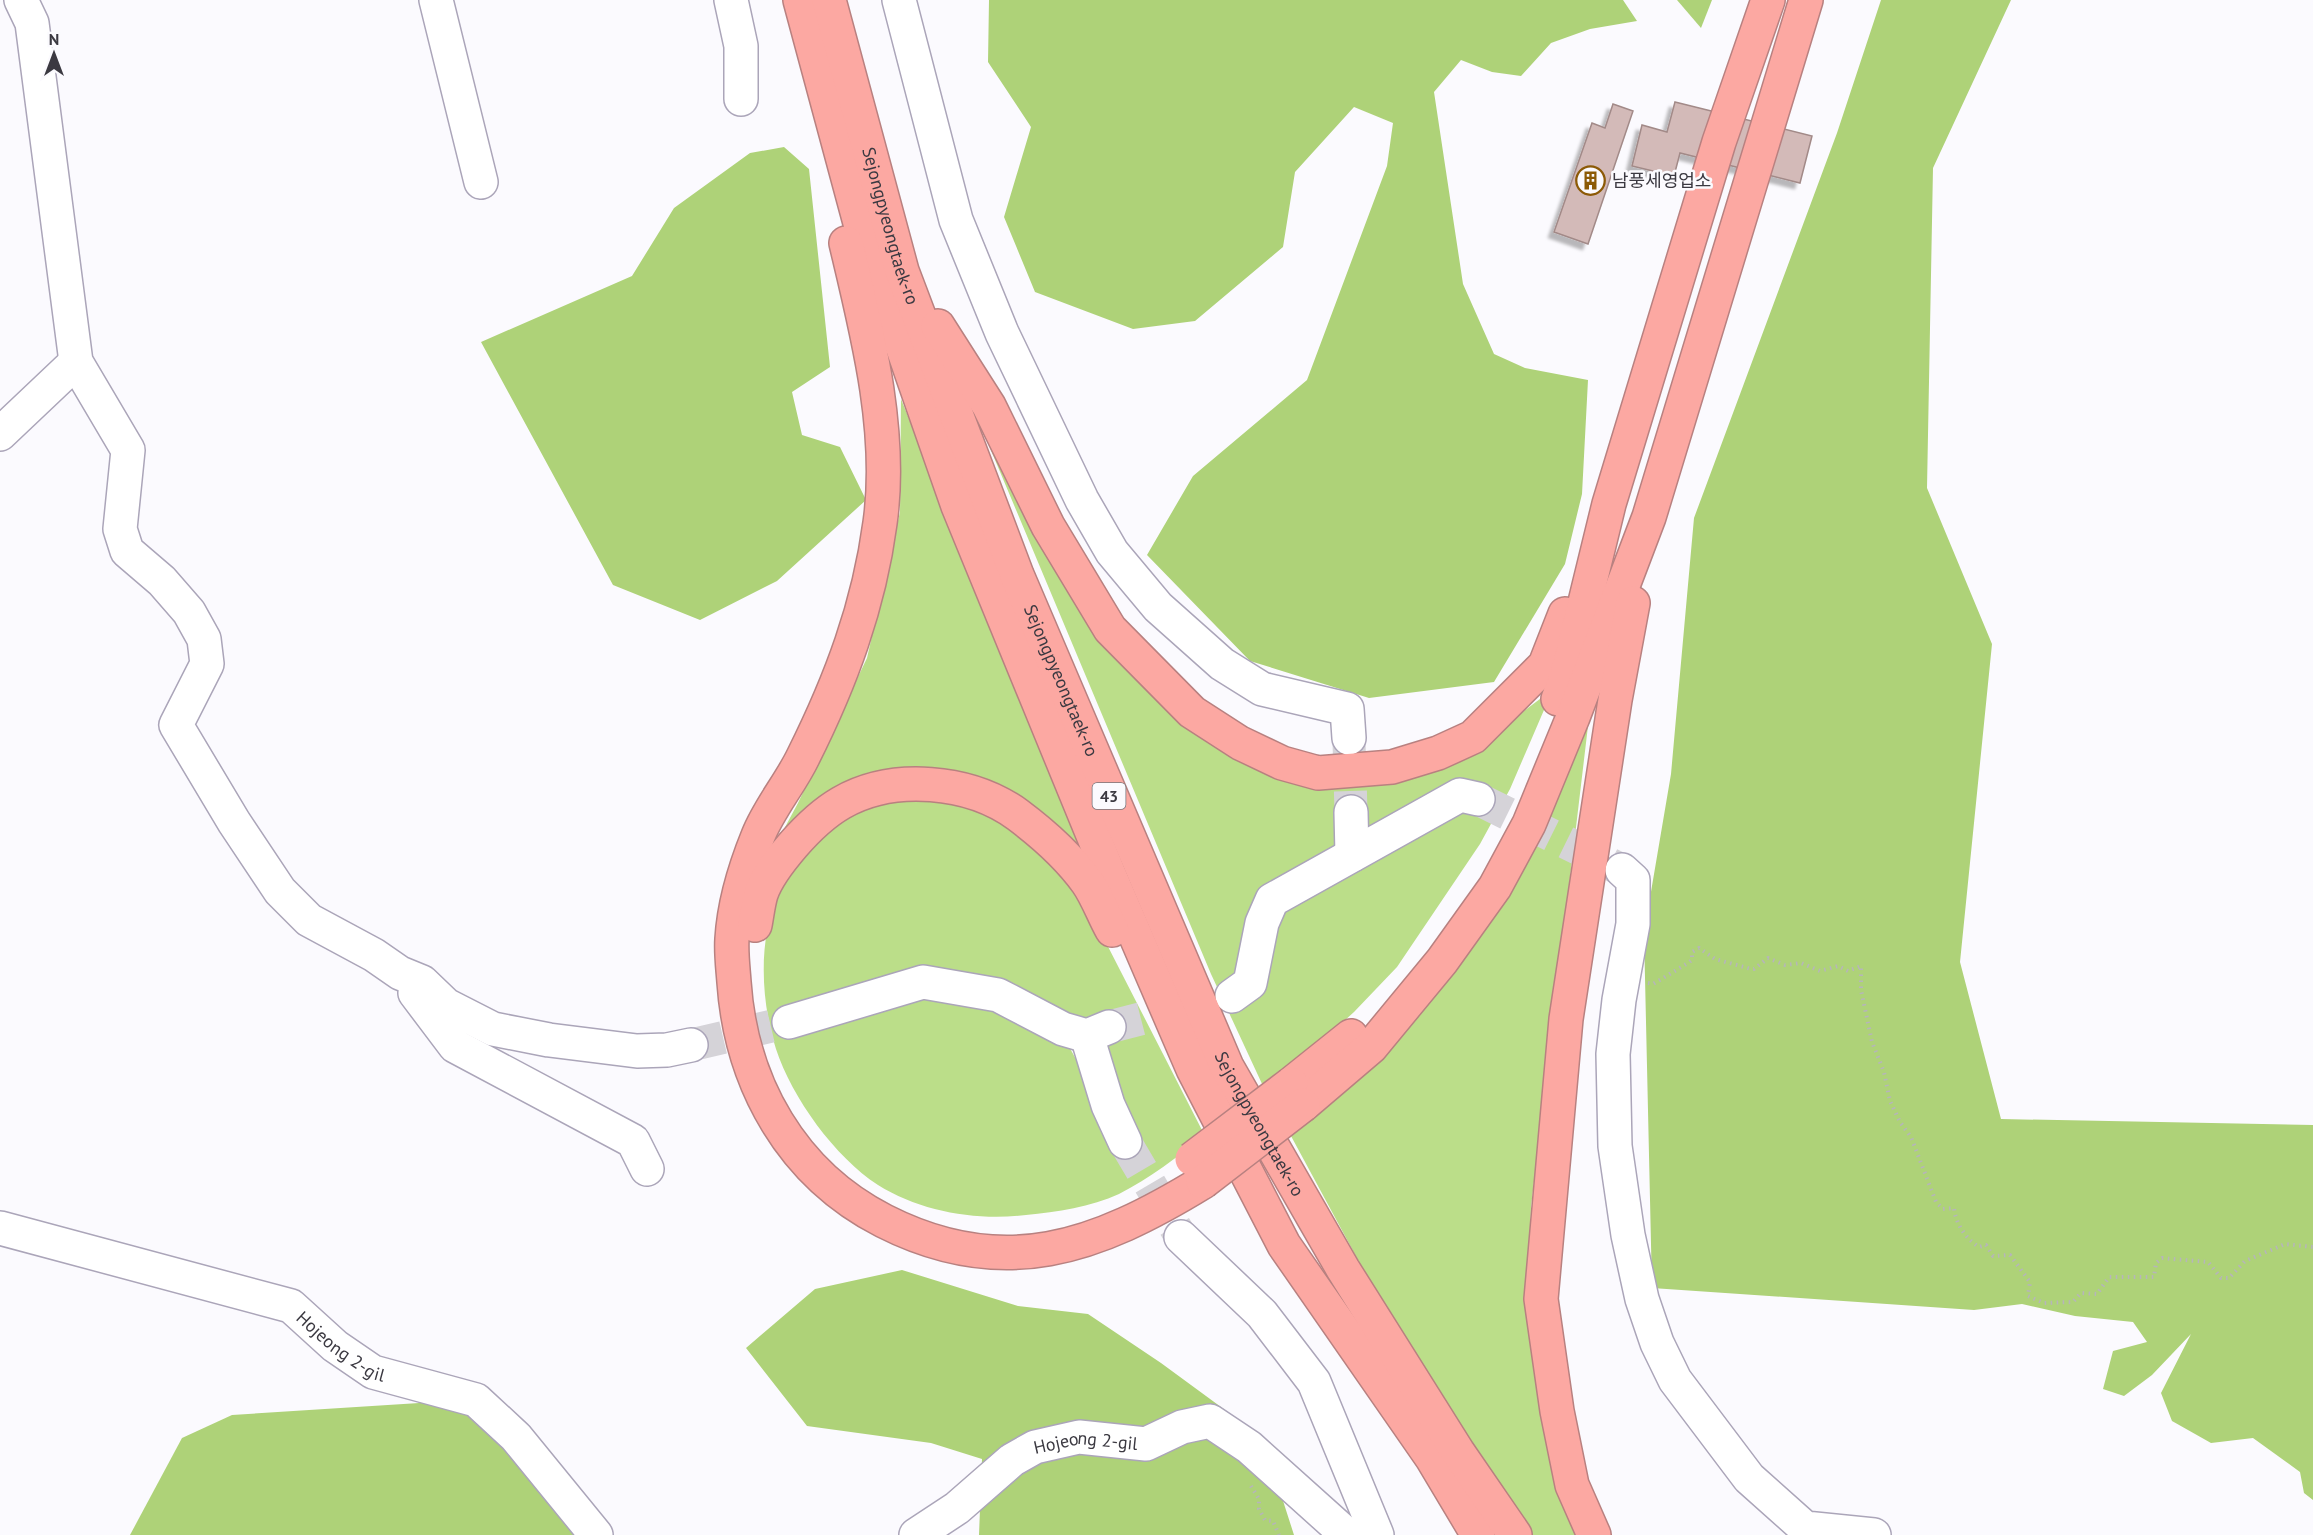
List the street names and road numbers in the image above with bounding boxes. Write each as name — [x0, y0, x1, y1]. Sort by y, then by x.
street label: Sejongpyeongtaek-ro — [858, 144, 925, 308]
street label: Sejongpyeongtaek-ro — [1019, 601, 1104, 760]
road number: 43 — [1092, 783, 1126, 809]
street label: Sejongpyeongtaek-ro — [1210, 1048, 1310, 1200]
street label: Hojeong 2-gil — [292, 1306, 388, 1386]
street label: Hojeong 2-gil — [1031, 1425, 1140, 1459]

